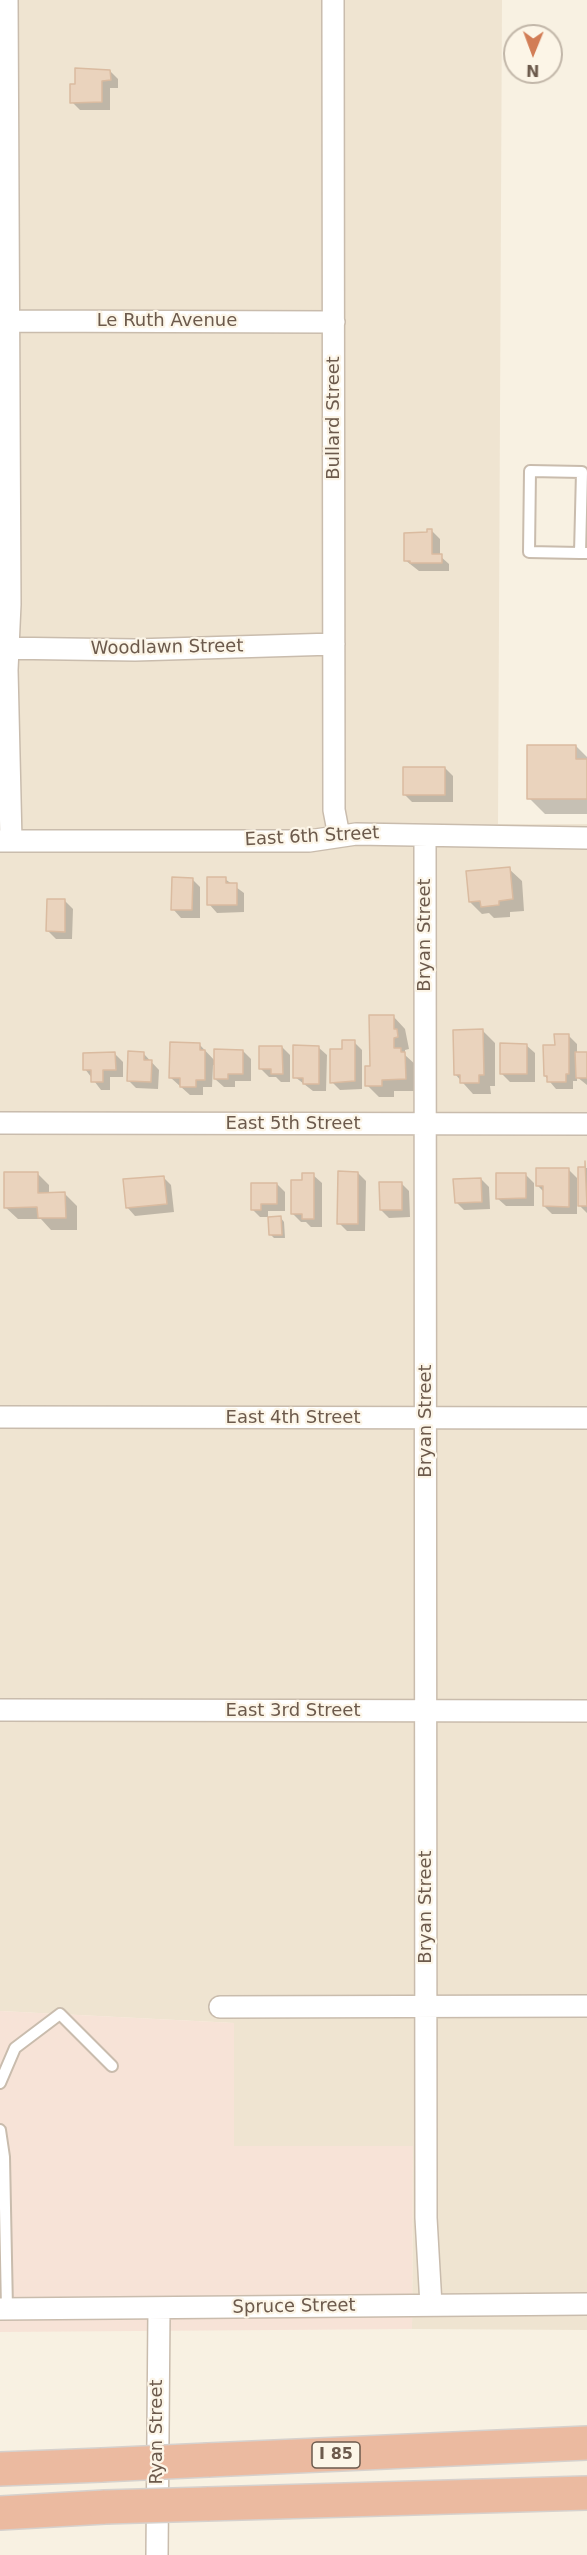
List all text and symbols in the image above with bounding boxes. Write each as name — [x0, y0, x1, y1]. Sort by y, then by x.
north arrow — [503, 24, 563, 84]
text: N — [526, 61, 540, 80]
street label: Le Ruth Avenue — [97, 310, 237, 332]
street label: Bullard Street — [323, 356, 345, 480]
street label: Woodlawn Street — [90, 636, 244, 660]
street label: East 6th Street — [244, 823, 380, 851]
street label: Bryan Street — [414, 878, 436, 992]
street label: East 5th Street — [226, 1113, 360, 1135]
street label: Bryan Street — [415, 1364, 437, 1478]
street label: East 4th Street — [226, 1407, 360, 1429]
street label: East 3rd Street — [226, 1700, 360, 1722]
street label: Bryan Street — [415, 1850, 437, 1964]
street label: Spruce Street — [232, 2295, 356, 2319]
street label: Ryan Street — [146, 2379, 168, 2485]
road number: I 85 — [312, 2442, 360, 2468]

